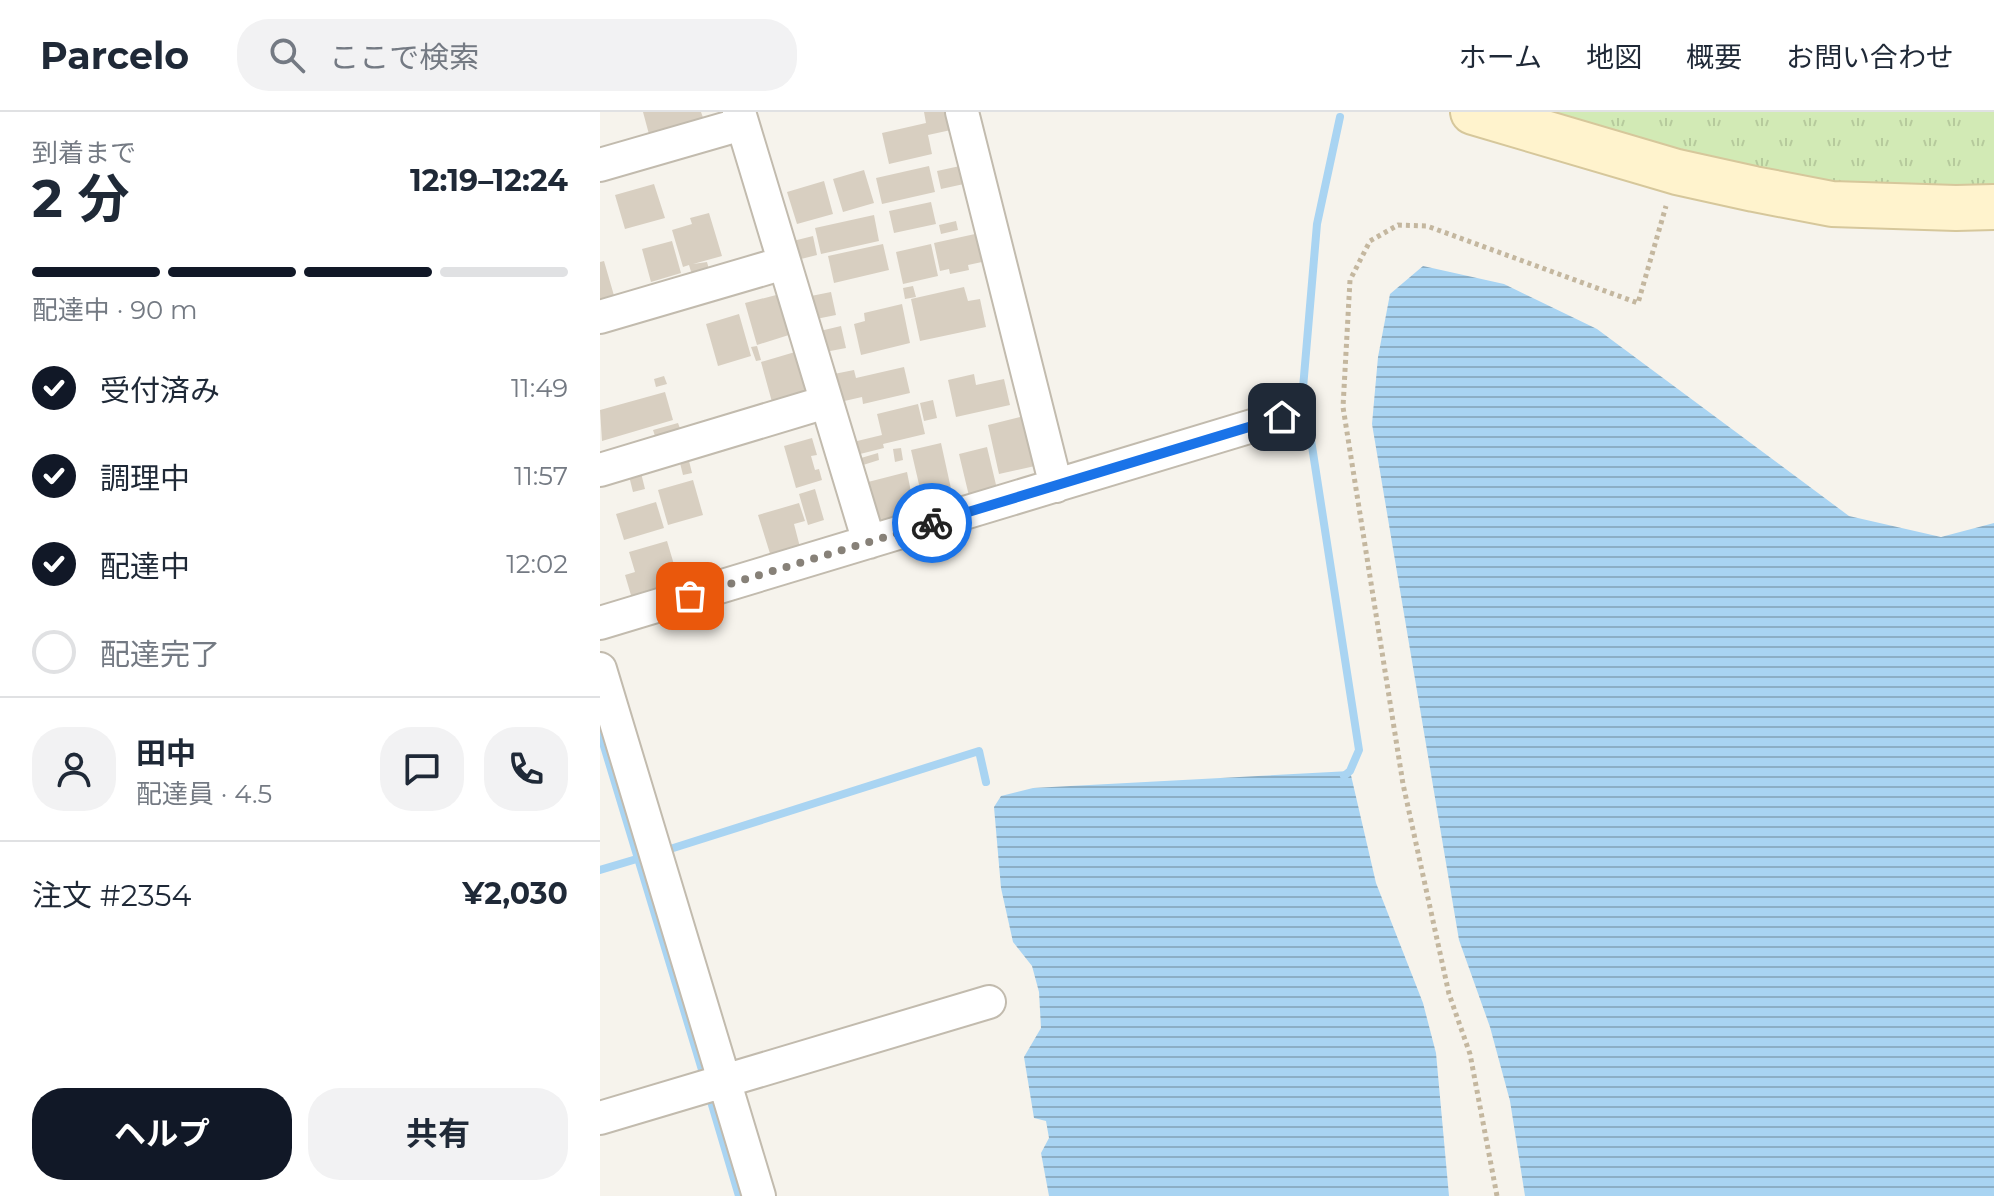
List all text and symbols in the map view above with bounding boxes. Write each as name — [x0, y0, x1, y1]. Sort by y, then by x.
search box — [237, 19, 797, 91]
text: Parcelo — [40, 32, 189, 79]
icon: search — [265, 33, 309, 77]
text: ここで検索 — [329, 39, 479, 76]
text: ホーム — [1459, 40, 1542, 74]
text: 地図 — [1586, 40, 1642, 74]
text: 概要 — [1686, 40, 1742, 74]
text: お問い合わせ — [1786, 40, 1954, 74]
text: 到着まで — [32, 137, 136, 169]
text: 12:19–12:24 — [410, 162, 568, 199]
text: 2 分 — [32, 167, 129, 230]
text: 配達中 · 90 m — [32, 294, 198, 326]
icon: check — [32, 366, 76, 410]
text: 受付済み — [100, 372, 220, 409]
text: 11:49 — [511, 372, 568, 404]
pin — [1248, 383, 1316, 451]
icon: home — [1260, 395, 1304, 439]
icon: check — [32, 454, 76, 498]
text: 調理中 — [100, 460, 190, 497]
text: 11:57 — [514, 460, 568, 492]
courier — [892, 483, 972, 563]
icon: bike — [910, 501, 954, 545]
icon: check — [32, 542, 76, 586]
text: 配達中 — [100, 548, 190, 585]
text: 12:02 — [506, 548, 568, 580]
pin — [656, 562, 724, 630]
icon: bag — [668, 574, 712, 618]
text: 配達完了 — [100, 636, 220, 673]
button: person — [32, 727, 116, 811]
button: chat — [380, 727, 464, 811]
button: phone — [484, 727, 568, 811]
text: 田中 — [136, 735, 196, 772]
text: 配達員 · 4.5 — [136, 778, 272, 810]
text: ¥2,030 — [462, 875, 568, 912]
text: 注文 #2354 — [32, 877, 191, 914]
button: ヘルプ — [32, 1088, 292, 1180]
button: 共有 — [308, 1088, 568, 1180]

